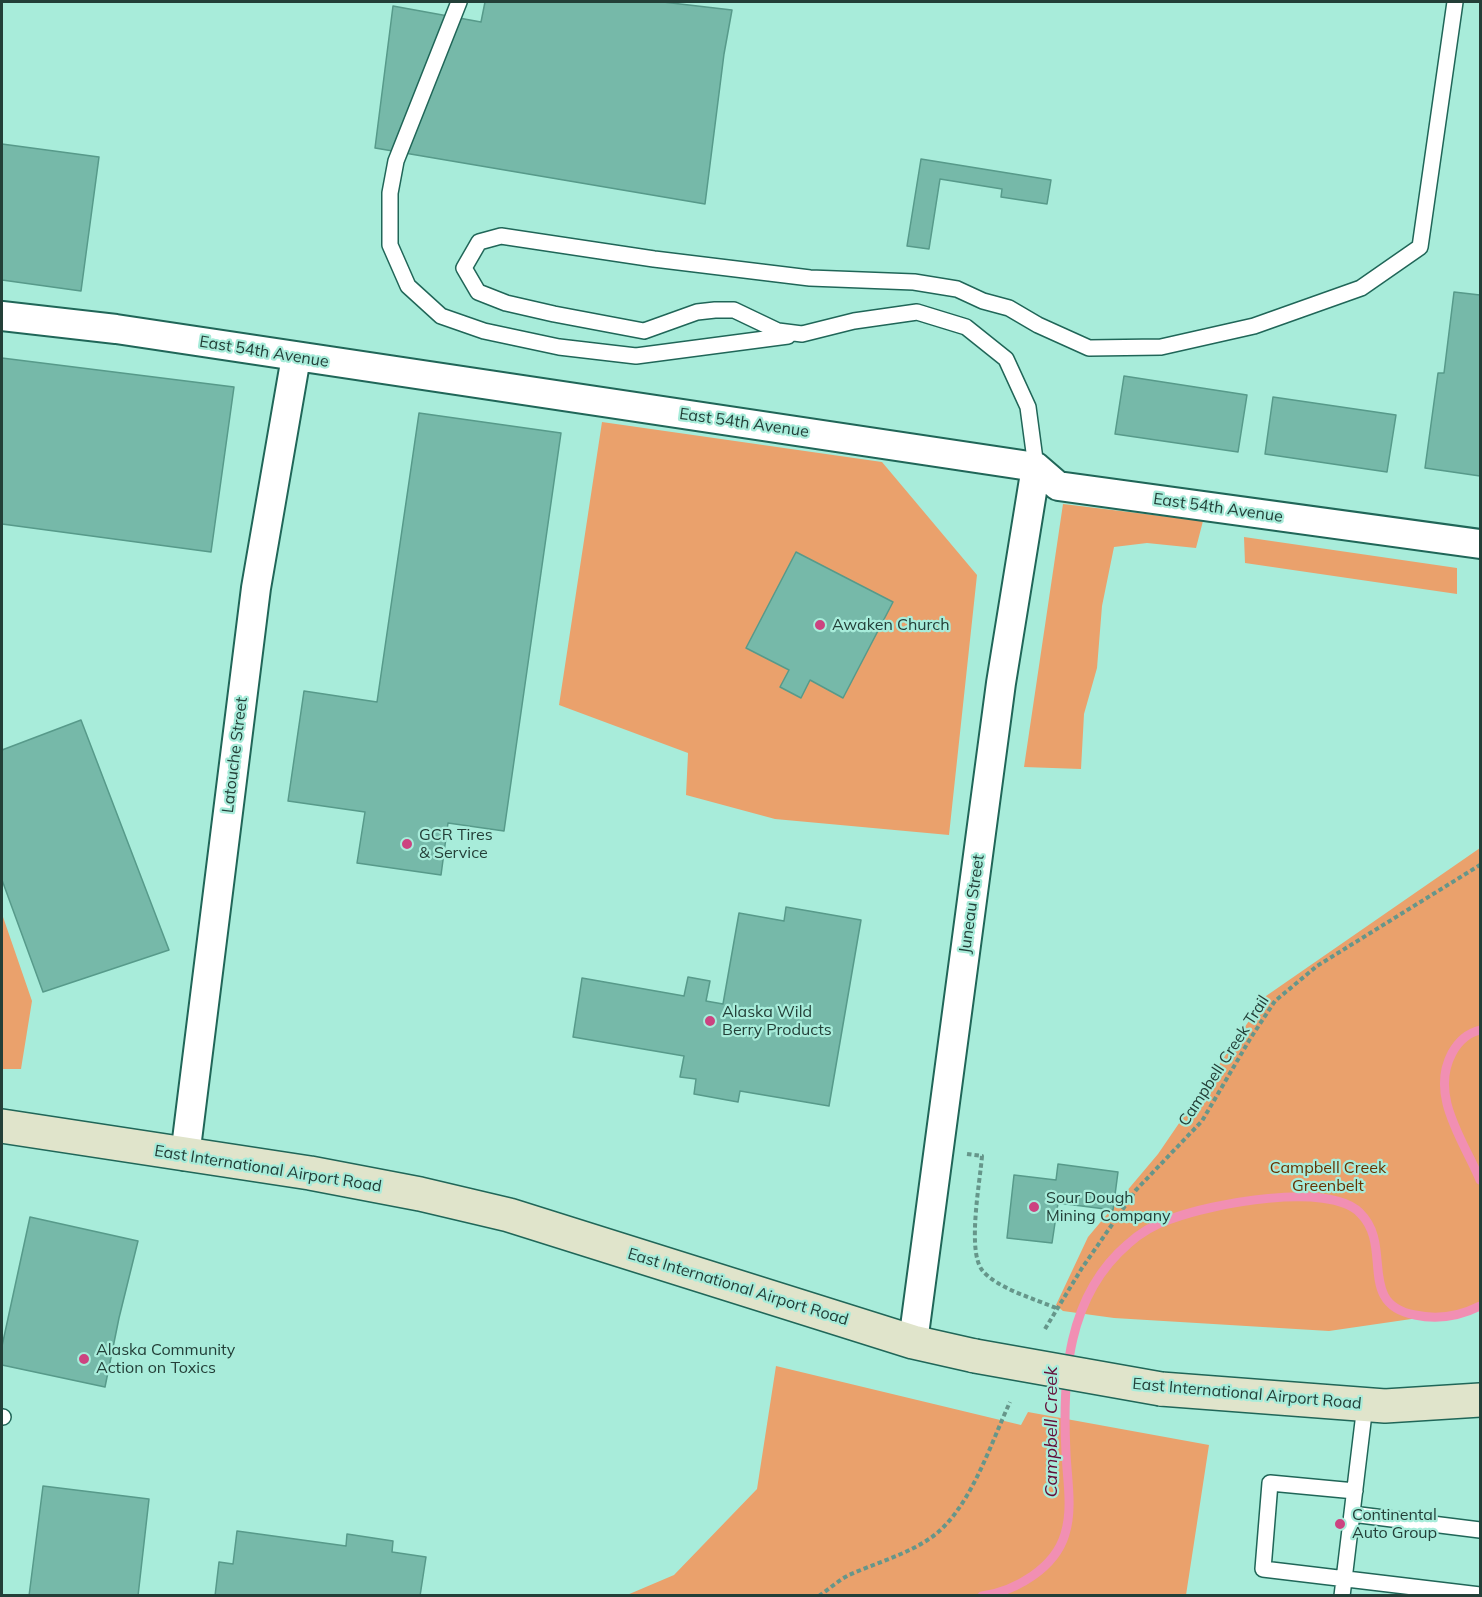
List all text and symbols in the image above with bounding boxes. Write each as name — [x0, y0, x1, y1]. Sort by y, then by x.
street label: East 54th Avenue — [198, 332, 330, 372]
street label: East 54th Avenue — [678, 404, 810, 442]
street label: East 54th Avenue — [1152, 489, 1284, 527]
place label: Awaken Church — [832, 615, 950, 635]
marker: Awaken Church — [813, 618, 827, 632]
street label: Latouche Street — [218, 696, 252, 814]
place label: GCR Tires & Service — [419, 825, 493, 863]
marker: GCR Tires & Service — [400, 837, 414, 851]
street label: Juneau Street — [956, 853, 988, 955]
street label: Campbell Creek Trail — [1175, 992, 1273, 1130]
place label: Alaska Wild Berry Products — [722, 1002, 832, 1040]
marker: Alaska Wild Berry Products — [703, 1014, 717, 1028]
street label: East International Airport Road — [153, 1142, 383, 1196]
park label: Campbell Creek Greenbelt — [1270, 1158, 1386, 1196]
place label: Sour Dough Mining Company — [1046, 1188, 1170, 1226]
marker: Sour Dough Mining Company — [1027, 1200, 1041, 1214]
street label: East International Airport Road — [625, 1244, 851, 1330]
place label: Alaska Community Action on Toxics — [96, 1340, 235, 1378]
marker: Alaska Community Action on Toxics — [77, 1352, 91, 1366]
water label: Campbell Creek — [1041, 1367, 1063, 1497]
street label: East International Airport Road — [1132, 1374, 1362, 1414]
place label: Continental Auto Group — [1352, 1505, 1437, 1543]
marker: Continental Auto Group — [1333, 1517, 1347, 1531]

